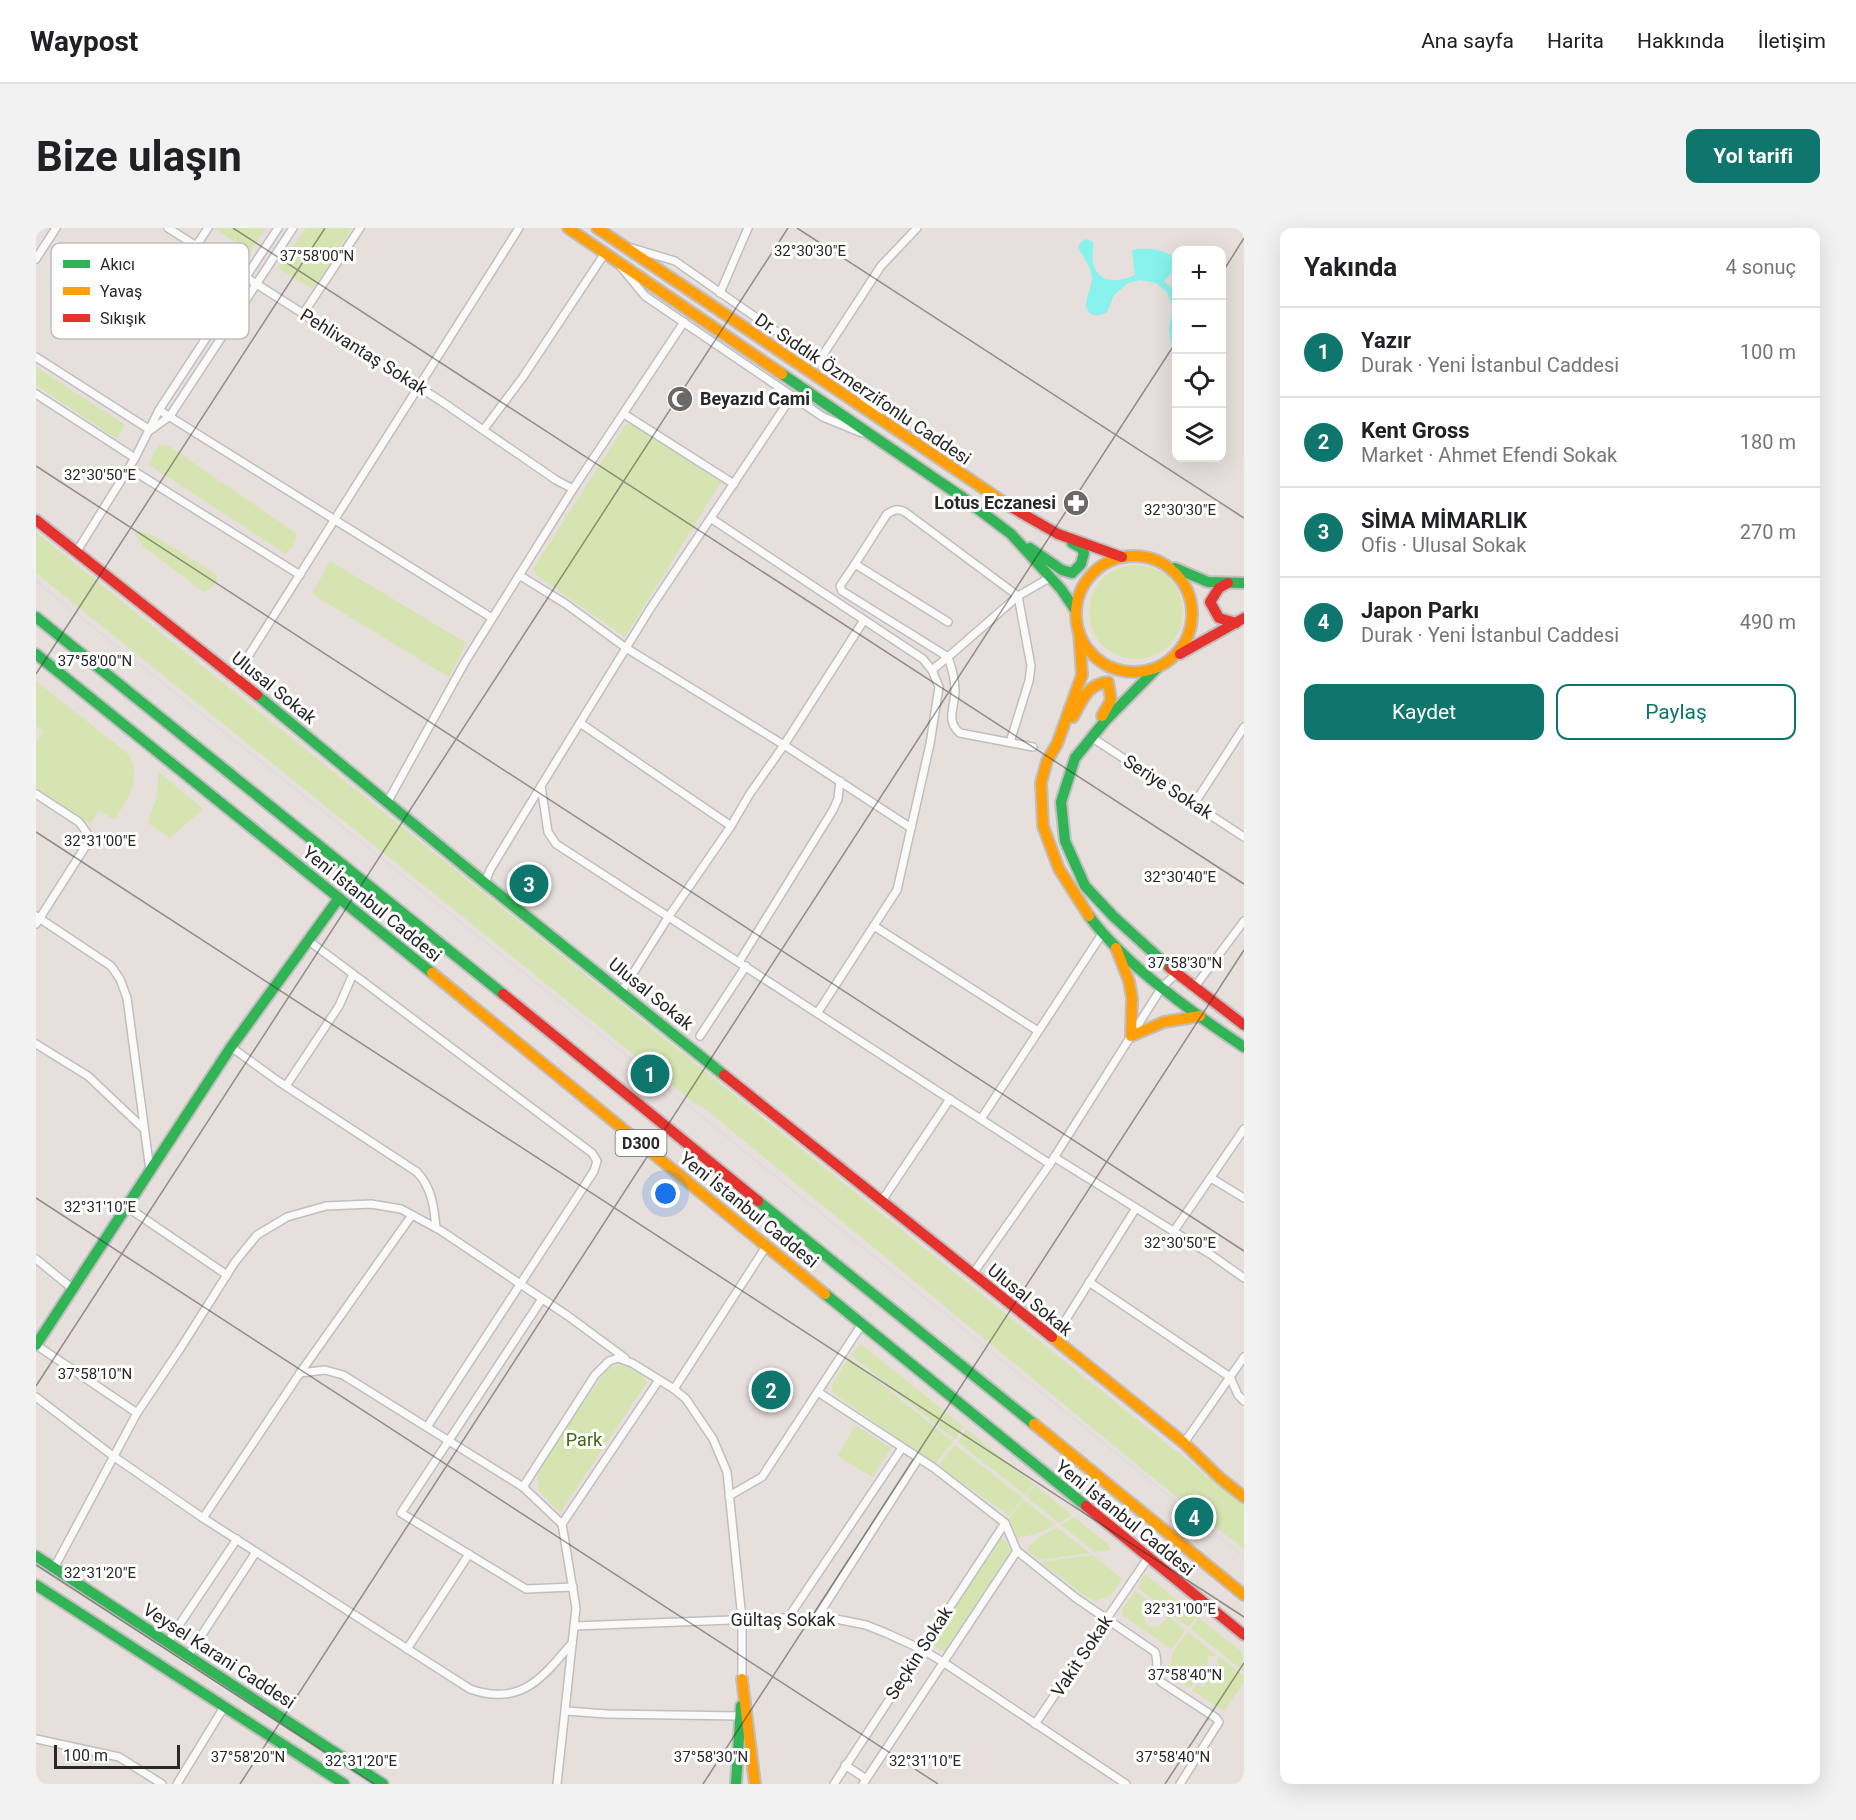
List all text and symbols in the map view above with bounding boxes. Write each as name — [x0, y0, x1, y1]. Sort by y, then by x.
text: Waypost — [30, 25, 138, 58]
text: Ana sayfa — [1421, 29, 1514, 53]
text: Harita — [1547, 29, 1604, 53]
text: Hakkında — [1637, 29, 1725, 53]
text: İletişim — [1758, 29, 1826, 53]
button: Yol tarifi — [1686, 129, 1820, 183]
text: Bize ulaşın — [36, 132, 242, 181]
text: 32°30'30"E — [774, 242, 847, 260]
legend — [51, 243, 249, 339]
map controls — [1172, 246, 1226, 462]
button: + — [1172, 246, 1226, 300]
text: 37°58'00"N — [280, 247, 354, 265]
text: Yakında — [1304, 252, 1397, 282]
text: Akıcı — [100, 255, 135, 274]
text: 4 sonuç — [1726, 255, 1796, 279]
text: Yavaş — [100, 282, 142, 301]
button: − — [1172, 300, 1226, 354]
street label: Pehlivantaş Sokak — [297, 304, 433, 400]
street label: Dr. Sıddık Özmerzifonlu Caddesi — [751, 308, 975, 469]
text: Sıkışık — [100, 309, 147, 328]
text: Yazır — [1361, 328, 1411, 353]
text: 1 — [1318, 340, 1329, 364]
text: 100 m — [1740, 340, 1796, 364]
text: Durak · Yeni İstanbul Caddesi — [1361, 353, 1619, 377]
button: locate — [1172, 354, 1226, 408]
mosque icon: Beyazıd Cami — [665, 384, 695, 414]
place label: Beyazıd Cami — [700, 388, 810, 409]
button: layers — [1172, 408, 1226, 462]
text: Kent Gross — [1361, 418, 1470, 443]
text: 2 — [1318, 430, 1329, 454]
text: 180 m — [1740, 430, 1796, 454]
text: Market · Ahmet Efendi Sokak — [1361, 443, 1617, 467]
text: 32°30'50"E — [64, 466, 137, 484]
pharmacy icon: Lotus Eczanesi — [1061, 488, 1091, 518]
place label: Lotus Eczanesi — [934, 492, 1056, 513]
text: 32°30'30"E — [1144, 501, 1217, 519]
text: SİMA MİMARLIK — [1361, 508, 1527, 533]
text: 3 — [1318, 520, 1329, 544]
text: 270 m — [1740, 520, 1796, 544]
text: Ofis · Ulusal Sokak — [1361, 533, 1526, 557]
text: Japon Parkı — [1361, 598, 1479, 623]
text: 4 — [1318, 610, 1329, 634]
text: 490 m — [1740, 610, 1796, 634]
text: Durak · Yeni İstanbul Caddesi — [1361, 623, 1619, 647]
street label: Ulusal Sokak — [228, 647, 322, 729]
text: 37°58'00"N — [58, 652, 132, 670]
button: Kaydet — [1304, 684, 1544, 740]
button: Paylaş — [1556, 684, 1796, 740]
street label: Seriye Sokak — [1120, 750, 1218, 824]
text: 32°31'00"E — [64, 832, 137, 850]
street label: Yeni İstanbul Caddesi — [299, 841, 446, 966]
pin: 3 — [510, 862, 548, 906]
text: 32°30'40"E — [1144, 868, 1217, 886]
street label: Ulusal Sokak — [605, 953, 699, 1035]
text: 37°58'30"N — [1148, 954, 1222, 972]
pin: 1 — [630, 1052, 670, 1096]
road number: D300 — [616, 1130, 666, 1156]
street label: Yeni İstanbul Caddesi — [676, 1147, 823, 1272]
your location — [651, 1179, 680, 1208]
text: 32°31'10"E — [64, 1198, 137, 1216]
text: 32°30'50"E — [1144, 1234, 1217, 1252]
street label: Ulusal Sokak — [984, 1259, 1078, 1341]
text: 37°58'10"N — [58, 1365, 132, 1383]
pin: 2 — [752, 1368, 790, 1412]
park label: Park — [566, 1429, 603, 1450]
street label: Yeni İstanbul Caddesi — [1052, 1455, 1199, 1580]
pin: 4 — [1174, 1494, 1214, 1540]
text: 32°31'20"E — [64, 1564, 137, 1582]
street label: Veysel Karani Caddesi — [139, 1599, 299, 1713]
text: 32°31'00"E — [1144, 1600, 1217, 1618]
street label: Seçkin Sokak — [881, 1602, 957, 1703]
street label: Gültaş Sokak — [731, 1609, 836, 1630]
street label: Vakit Sokak — [1047, 1610, 1117, 1700]
text: 37°58'40"N — [1148, 1666, 1222, 1684]
scale bar — [54, 1742, 180, 1770]
text: 100 m — [63, 1746, 108, 1765]
text: 37°58'20"N — [211, 1748, 285, 1766]
text: 37°58'30"N — [674, 1748, 748, 1766]
text: 37°58'40"N — [1136, 1748, 1210, 1766]
text: 32°31'20"E — [325, 1752, 398, 1770]
text: 32°31'10"E — [889, 1752, 962, 1770]

